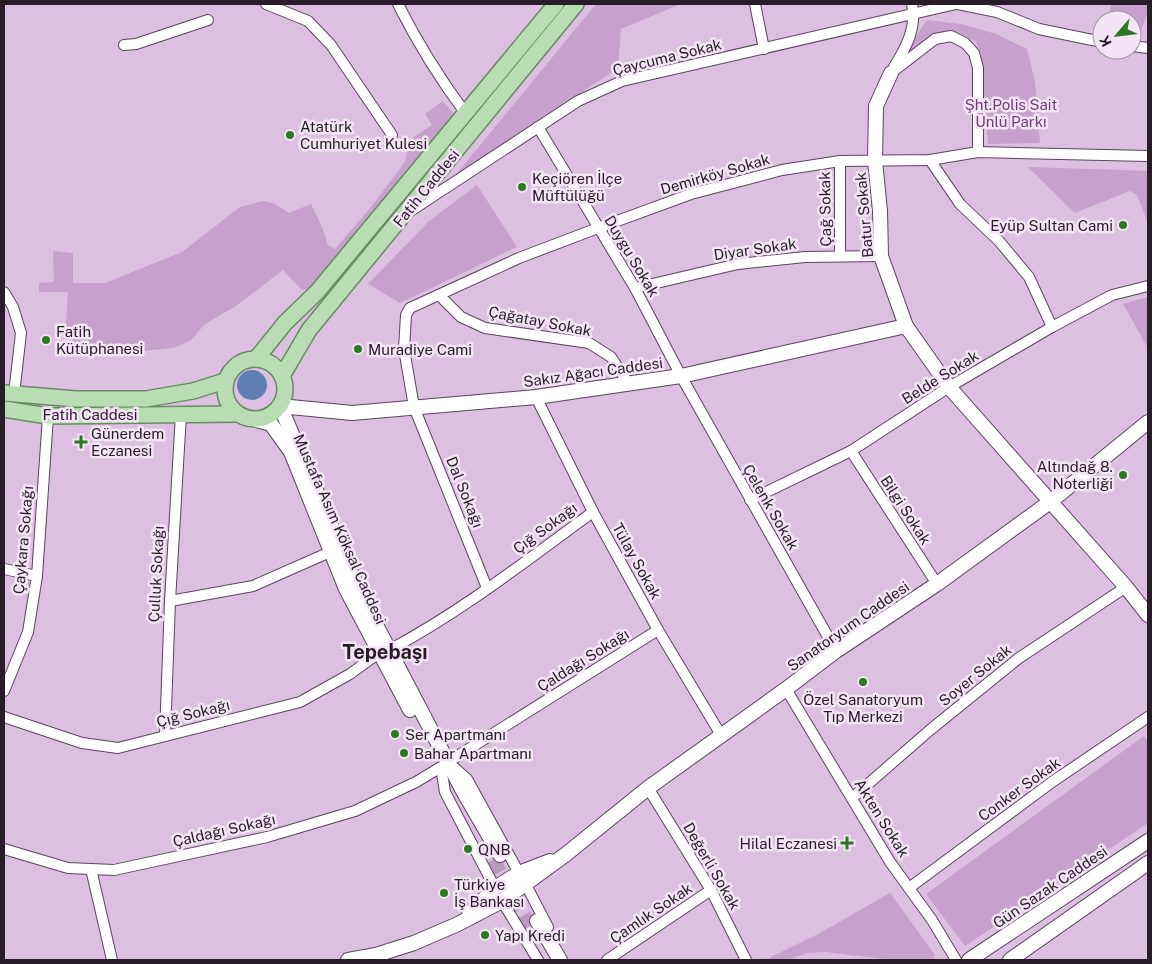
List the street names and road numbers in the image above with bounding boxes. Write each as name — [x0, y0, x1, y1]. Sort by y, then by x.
street label: Çaycuma Sokak — [611, 35, 723, 79]
street label: Fatih Caddesi — [390, 146, 462, 230]
street label: Demirköy Sokak — [658, 150, 772, 198]
street label: Çağ Sokak — [816, 171, 834, 247]
street label: Batur Sokak — [852, 172, 876, 258]
street label: Duygu Sokak — [601, 212, 663, 300]
street label: Diyar Sokak — [713, 235, 797, 263]
street label: Çağatay Sokak — [487, 303, 593, 339]
street label: Belde Sokak — [899, 347, 981, 407]
street label: Sakız Ağacı Caddesi — [522, 354, 664, 390]
street label: Fatih Caddesi — [43, 406, 137, 423]
street label: Mustafa Asım Köksal Caddesi — [290, 431, 390, 627]
street label: Dal Sokağı — [443, 454, 487, 530]
street label: Çelenk Sokak — [740, 461, 802, 553]
street label: Bilgi Sokak — [877, 472, 935, 548]
street label: Çaykara Sokağı — [10, 485, 36, 595]
street label: Çığ Sokağı — [510, 499, 580, 557]
street label: Tülay Sokak — [609, 520, 665, 602]
street label: Çulluk Sokağı — [145, 525, 167, 623]
street label: Sanatoryum Caddesi — [784, 578, 912, 674]
street label: Çaldağı Sokağı — [534, 625, 632, 695]
street label: Soyer Sokak — [936, 641, 1014, 709]
street label: Çığ Sokağı — [155, 696, 231, 730]
street label: Conker Sokak — [975, 754, 1063, 824]
street label: Akten Sokak — [851, 776, 913, 860]
street label: Çaldağı Sokağı — [171, 810, 277, 850]
street label: Değerli Sokak — [680, 819, 744, 913]
street label: Gün Sazak Caddesi — [990, 842, 1110, 932]
street label: Çamlık Sokak — [607, 879, 695, 947]

